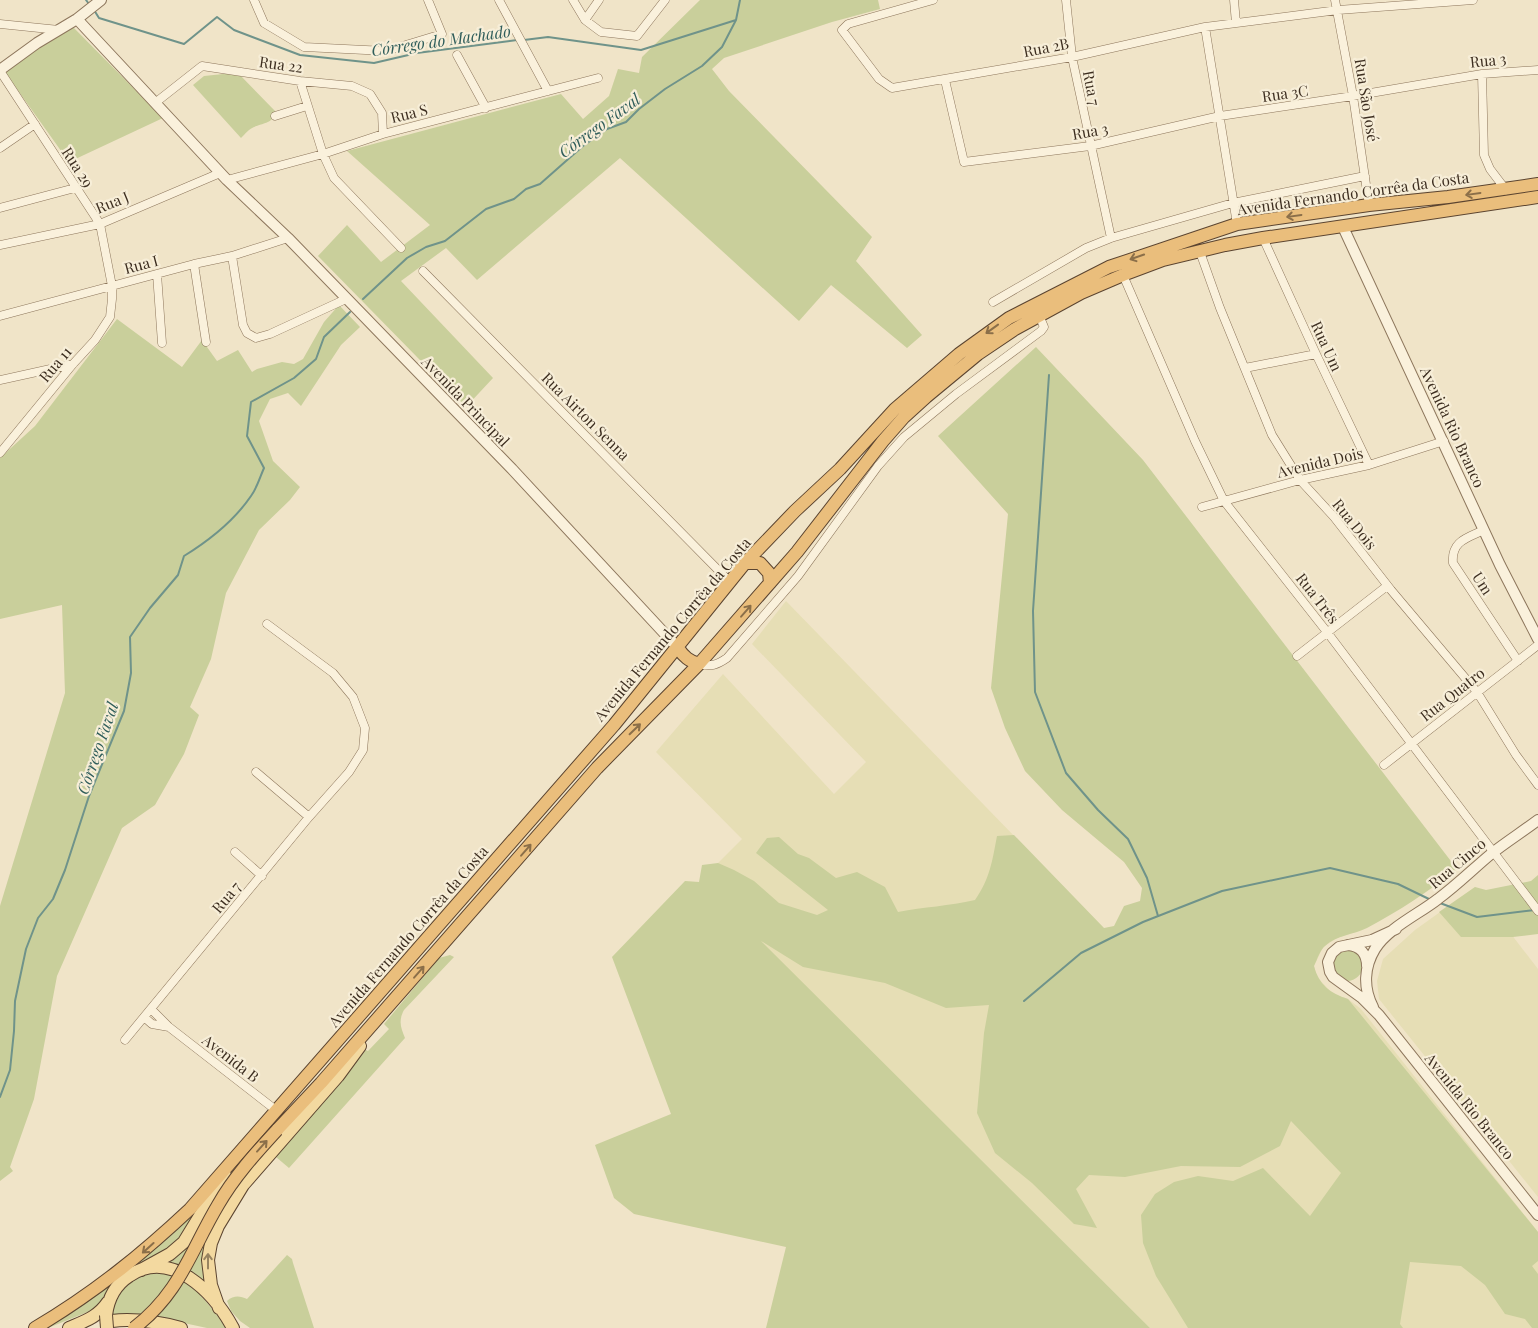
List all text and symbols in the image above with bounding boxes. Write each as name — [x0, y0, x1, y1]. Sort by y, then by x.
water label: Córrego do Machado — [370, 20, 512, 60]
street label: Rua 2B — [1022, 33, 1070, 61]
street label: Rua 3 — [1469, 48, 1507, 72]
street label: Rua 22 — [258, 51, 304, 77]
street label: Rua São José — [1351, 57, 1383, 143]
street label: Rua 7 — [1079, 69, 1105, 107]
street label: Rua 3C — [1261, 80, 1309, 106]
water label: Córrego Faval — [554, 88, 644, 162]
street label: Rua S — [388, 99, 430, 127]
street label: Rua 3 — [1070, 118, 1110, 144]
street label: Rua 29 — [58, 143, 98, 191]
street label: Avenida Fernando Corrêa da Costa — [1235, 167, 1471, 219]
street label: Rua J — [92, 186, 132, 218]
one-way arrow — [1465, 189, 1481, 199]
one-way arrow — [1286, 211, 1302, 221]
street label: Rua I — [122, 250, 160, 278]
one-way arrow — [1130, 253, 1146, 262]
street label: Rua Um — [1307, 318, 1348, 375]
one-way arrow — [986, 324, 1000, 335]
street label: Rua 11 — [34, 342, 76, 386]
street label: Avenida Principal — [417, 351, 514, 450]
street label: Avenida Rio Branco — [1416, 362, 1490, 491]
street label: Rua Airton Senna — [538, 368, 635, 465]
street label: Avenida Dois — [1274, 442, 1365, 482]
street label: Rua Dois — [1328, 495, 1382, 553]
street label: Avenida Fernando Corrêa da Costa — [589, 533, 755, 726]
street label: Um — [1468, 568, 1498, 599]
street label: Rua Três — [1292, 569, 1344, 627]
one-way arrow — [740, 604, 751, 617]
street label: Rua Quatro — [1416, 663, 1488, 725]
water label: Córrego Faval — [71, 699, 123, 797]
one-way arrow — [628, 723, 641, 735]
street label: Rua Cinco — [1424, 833, 1490, 893]
street label: Avenida Fernando Corrêa da Costa — [323, 841, 493, 1032]
one-way arrow — [520, 843, 532, 856]
street label: Rua 7 — [207, 877, 245, 917]
one-way arrow — [413, 966, 424, 979]
street label: Avenida B — [198, 1029, 263, 1086]
street label: Avenida Rio Branco — [1420, 1048, 1519, 1163]
one-way arrow — [256, 1140, 267, 1153]
one-way arrow — [141, 1242, 154, 1254]
one-way arrow — [203, 1253, 213, 1269]

